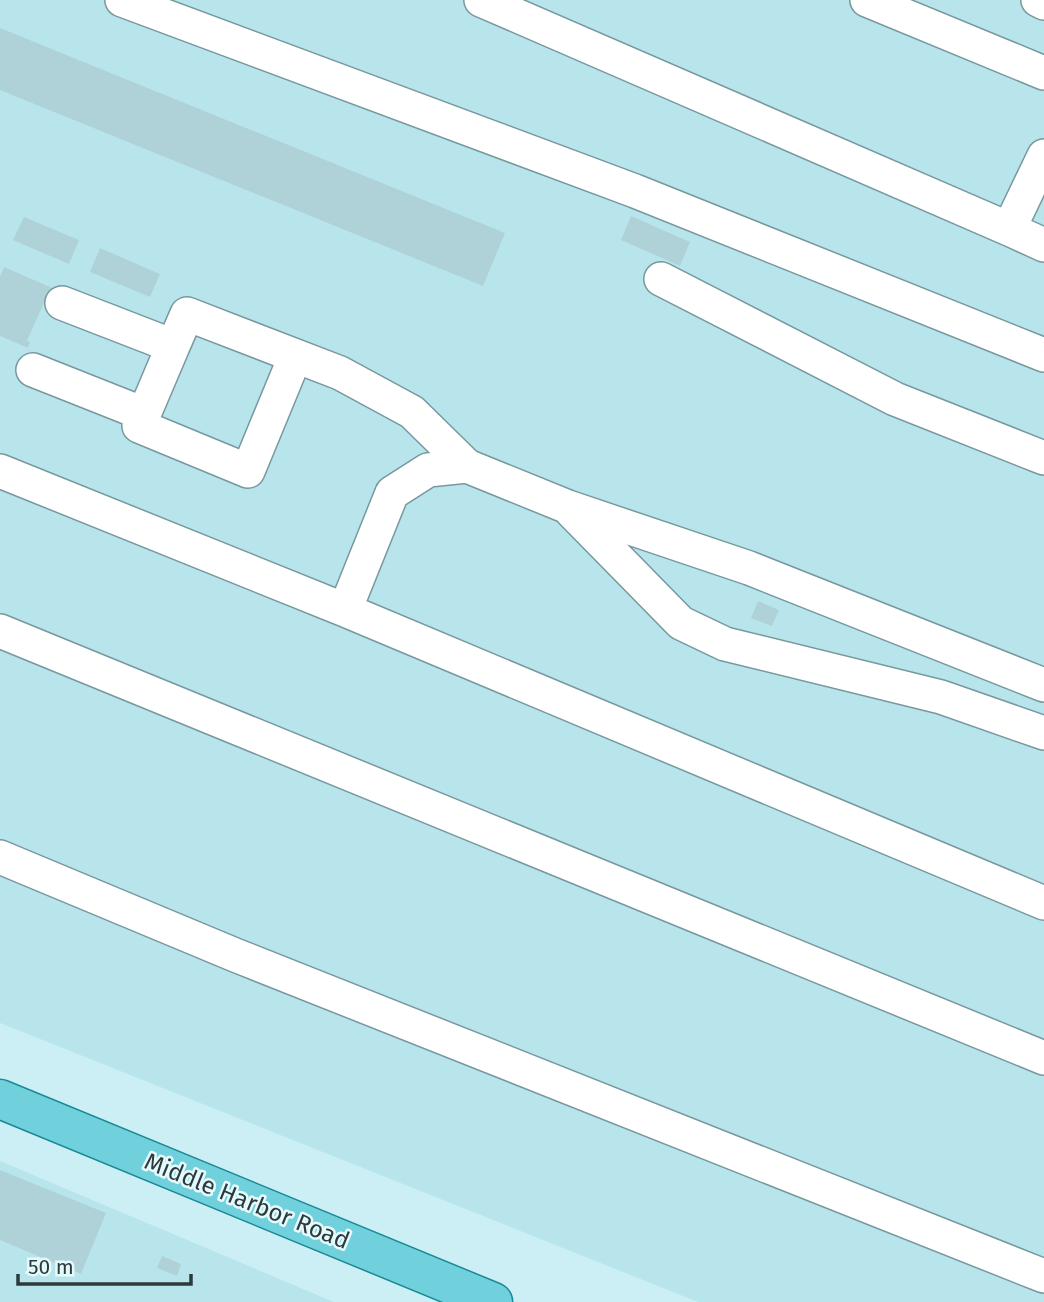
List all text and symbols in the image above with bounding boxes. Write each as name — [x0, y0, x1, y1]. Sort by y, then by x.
street label: Middle Harbor Road — [141, 1147, 353, 1255]
scale bar — [18, 1242, 191, 1286]
text: 50 m — [28, 1254, 74, 1280]

